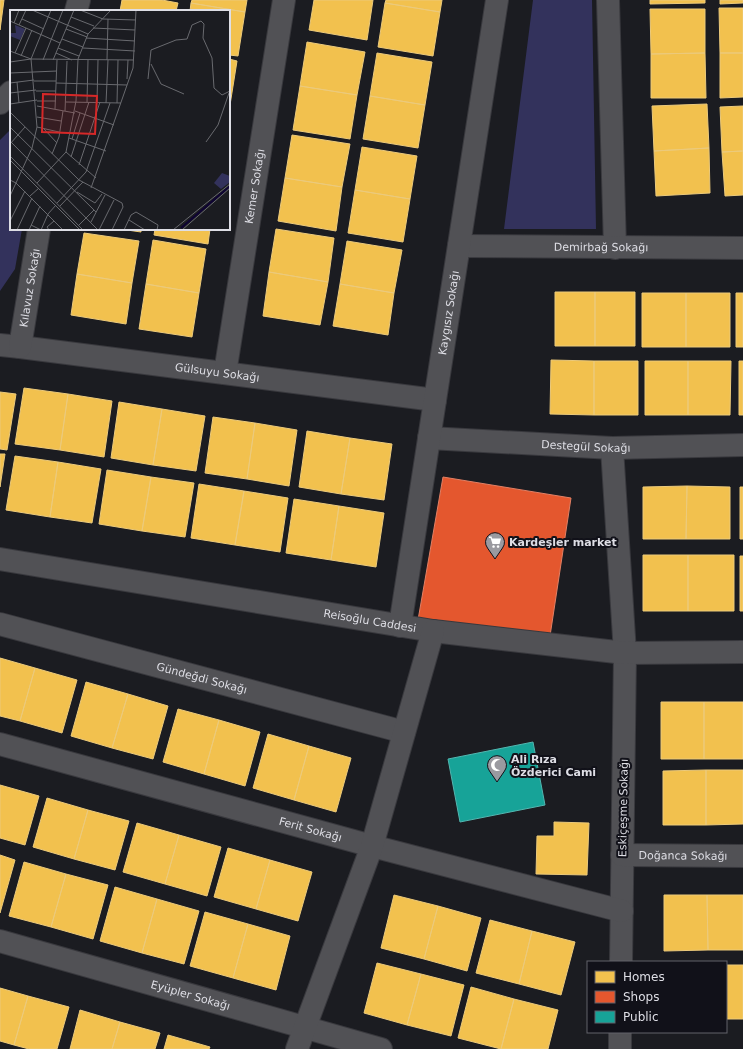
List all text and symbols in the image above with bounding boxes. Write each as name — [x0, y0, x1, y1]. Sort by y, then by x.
inset map — [10, 10, 230, 230]
street label: Kemer Sokağı — [243, 148, 267, 225]
street label: Demirbağ Sokağı — [554, 241, 648, 254]
street label: Kılavuz Sokağı — [17, 248, 43, 328]
street label: Kaygısız Sokağı — [436, 270, 462, 356]
street label: Gülsuyu Sokağı — [174, 361, 260, 385]
street label: Destegül Sokağı — [541, 438, 631, 455]
supermarket icon: Kardeşler market — [484, 531, 506, 559]
place label: Kardeşler market — [509, 536, 617, 549]
street label: Reisoğlu Caddesi — [322, 607, 417, 635]
street label: Gündeğdi Sokağı — [155, 660, 249, 697]
place label: Ali Rıza Özderici Cami — [511, 753, 596, 779]
mosque icon: Ali Rıza Özderici Cami — [486, 754, 508, 782]
street label: Eskiçeşme Sokağı — [616, 759, 631, 857]
street label: Ferit Sokağı — [278, 815, 343, 844]
street label: Doğanca Sokağı — [638, 849, 728, 863]
legend — [587, 961, 727, 1033]
text: Homes — [623, 970, 665, 984]
street label: Eyüpler Sokağı — [149, 978, 232, 1013]
text: Shops — [623, 990, 659, 1004]
text: Public — [623, 1010, 659, 1024]

